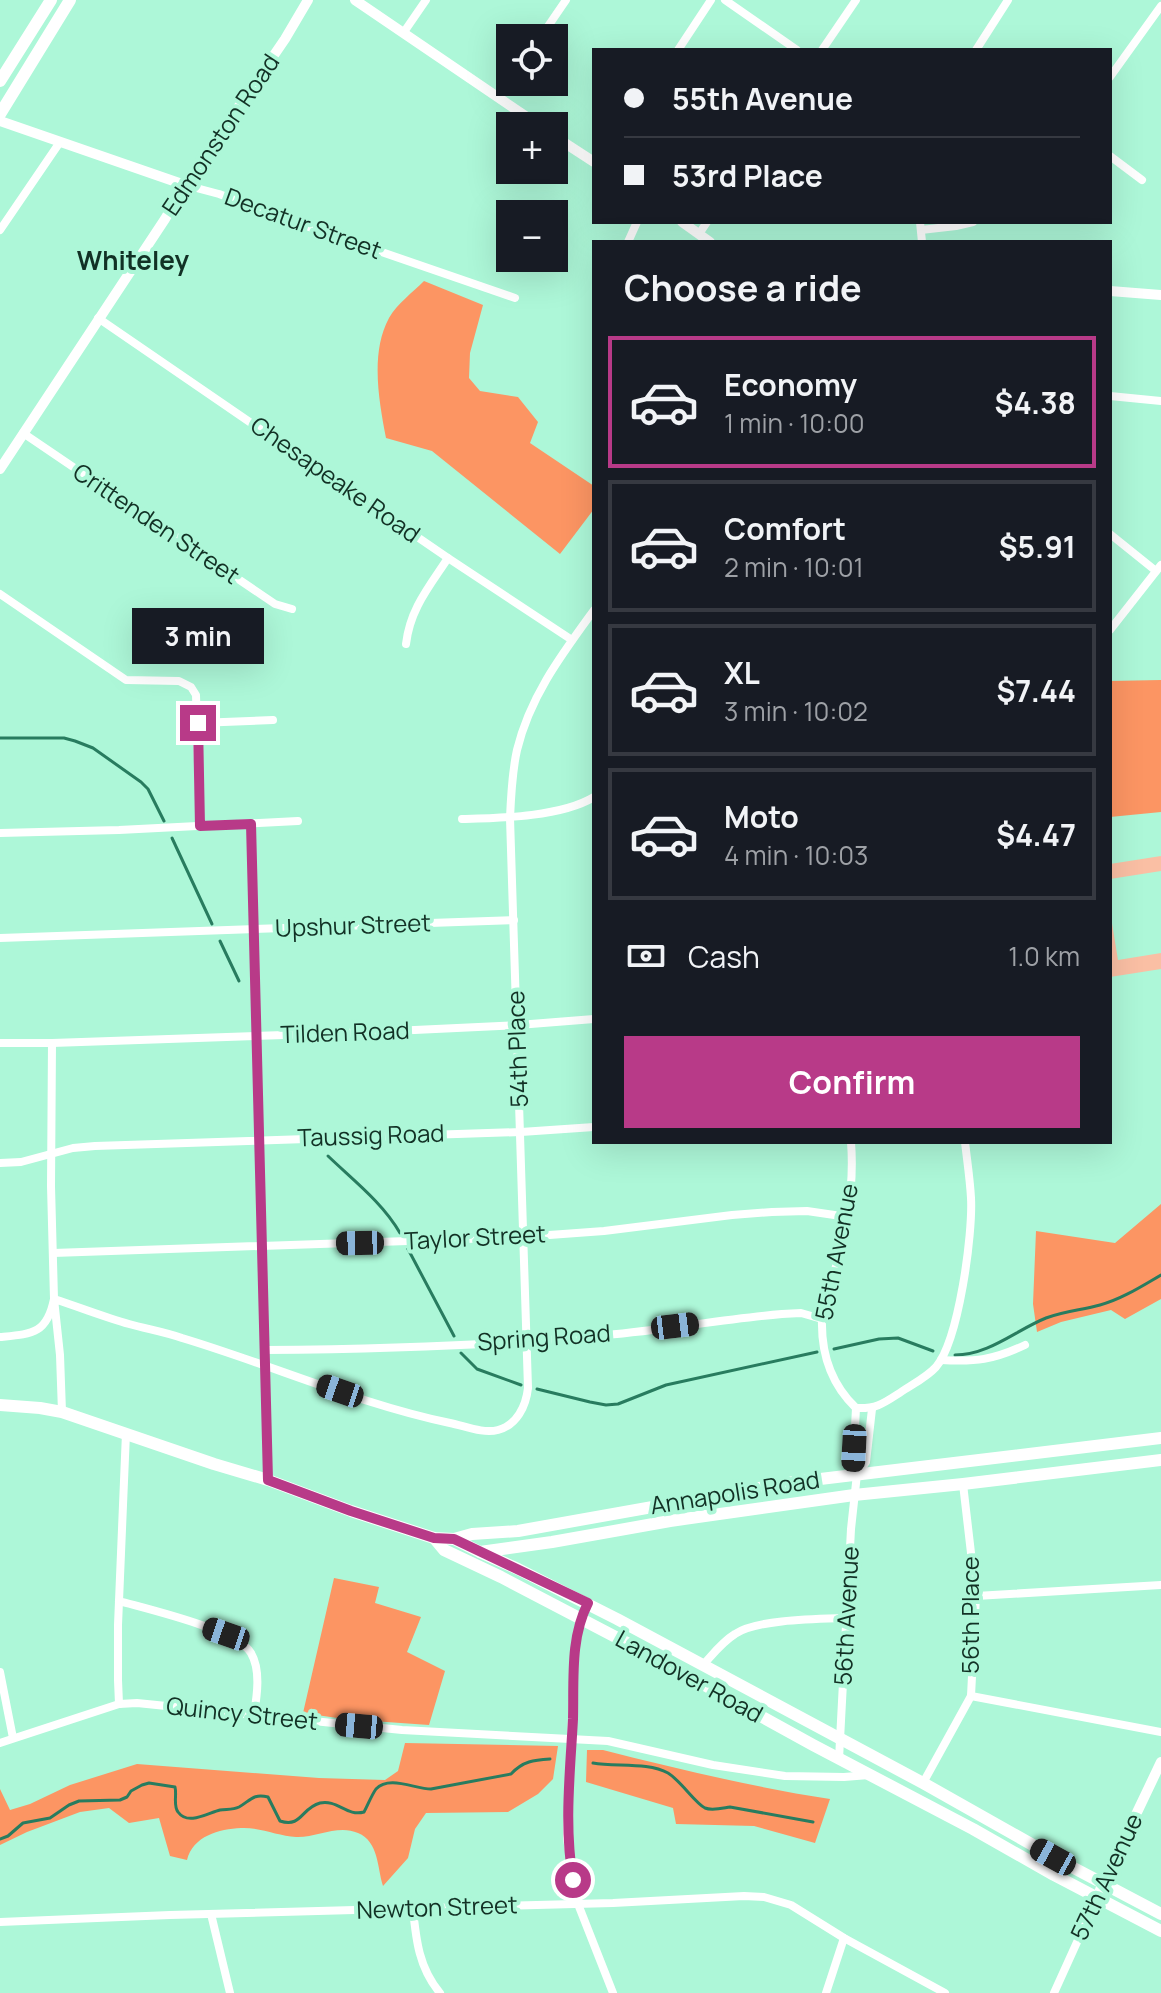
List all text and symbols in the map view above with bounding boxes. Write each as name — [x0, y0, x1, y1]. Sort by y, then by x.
map controls — [496, 24, 568, 272]
button: locate — [496, 24, 568, 96]
street label: Edmonston Road — [153, 47, 286, 222]
text: 55th Avenue — [672, 78, 853, 119]
button: + — [496, 112, 568, 184]
text: 53rd Place — [672, 155, 823, 196]
street label: Decatur Street — [221, 179, 386, 266]
button: − — [496, 200, 568, 272]
district label: Whiteley — [77, 242, 190, 278]
text: Choose a ride — [624, 263, 862, 312]
text: Economy — [724, 364, 857, 405]
icon: car — [628, 366, 700, 438]
text: $4.38 — [995, 382, 1076, 423]
text: 1 min · 10:00 — [724, 405, 865, 441]
street label: Chesapeake Road — [244, 408, 427, 550]
street label: Crittenden Street — [67, 455, 247, 591]
text: Comfort — [724, 508, 846, 549]
icon: car — [628, 510, 700, 582]
text: $5.91 — [999, 526, 1076, 567]
text: 2 min · 10:01 — [724, 549, 864, 585]
callout: 3 min — [132, 607, 264, 663]
text: 3 min — [164, 618, 232, 654]
text: XL — [724, 652, 760, 693]
icon: car — [628, 654, 700, 726]
text: $7.44 — [996, 670, 1076, 711]
text: 3 min · 10:02 — [724, 693, 868, 729]
route end — [180, 705, 216, 741]
text: Moto — [724, 796, 799, 837]
icon: car — [628, 798, 700, 870]
text: $4.47 — [996, 814, 1076, 855]
text: 4 min · 10:03 — [724, 837, 868, 873]
street label: Upshur Street — [274, 905, 431, 944]
icon: cash — [624, 934, 668, 978]
text: Cash — [688, 936, 760, 977]
text: 1.0 km — [1008, 938, 1080, 974]
street label: 54th Place — [498, 990, 535, 1108]
street label: Tilden Road — [280, 1013, 410, 1050]
button: Confirm — [624, 1036, 1080, 1128]
street label: Taussig Road — [297, 1115, 445, 1154]
street label: 55th Avenue — [806, 1181, 865, 1323]
street label: Taylor Street — [403, 1216, 547, 1257]
car — [336, 1231, 384, 1255]
car — [650, 1311, 700, 1341]
street label: Spring Road — [476, 1315, 612, 1358]
car — [313, 1372, 367, 1410]
car — [841, 1423, 867, 1473]
street label: Annapolis Road — [648, 1462, 822, 1521]
street label: 56th Avenue — [825, 1545, 866, 1686]
street label: 56th Place — [953, 1556, 986, 1674]
car — [199, 1615, 253, 1653]
street label: Landover Road — [610, 1622, 769, 1730]
street label: Quincy Street — [165, 1688, 320, 1737]
car — [334, 1712, 384, 1740]
street label: 57th Avenue — [1062, 1807, 1149, 1945]
car — [1026, 1835, 1080, 1879]
route start — [555, 1862, 591, 1898]
street label: Newton Street — [356, 1887, 518, 1926]

